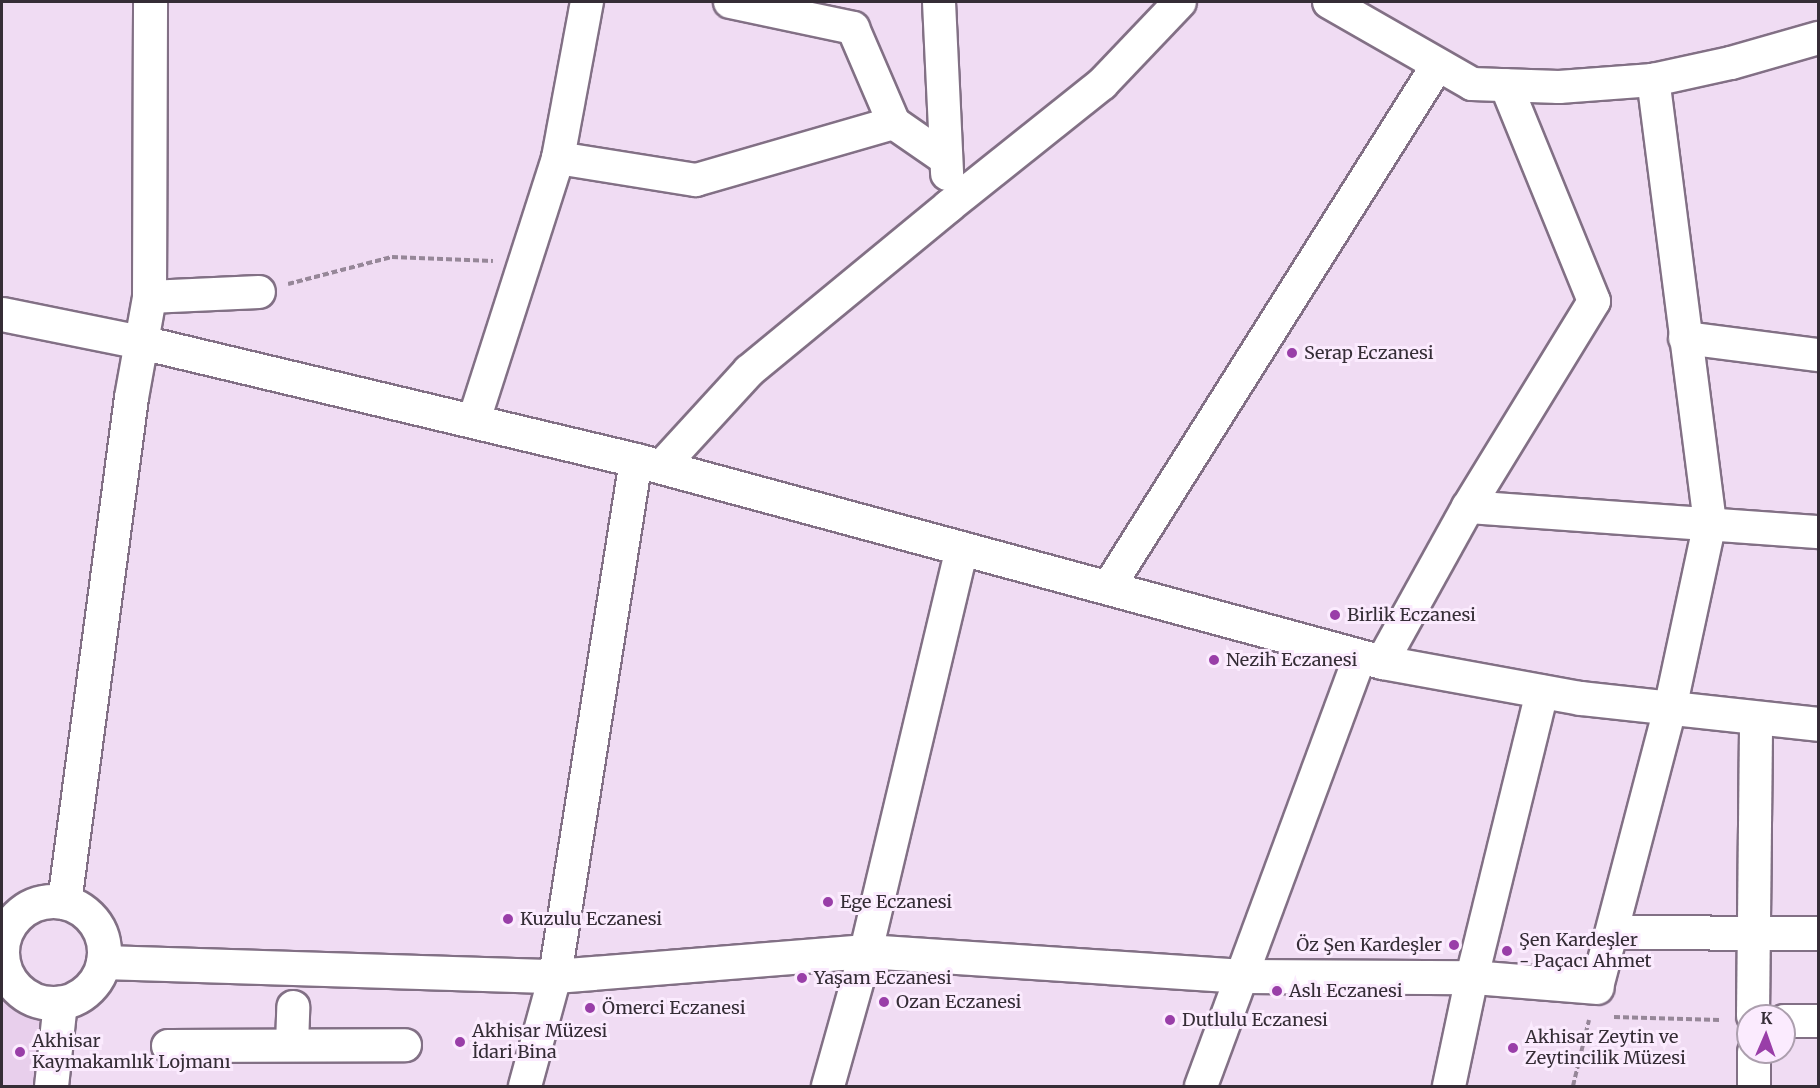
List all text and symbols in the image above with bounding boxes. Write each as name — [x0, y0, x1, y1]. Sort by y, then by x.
place label: Serap Eczanesi — [1304, 342, 1433, 364]
marker: Serap Eczanesi — [1285, 346, 1299, 360]
place label: Birlik Eczanesi — [1347, 604, 1476, 626]
marker: Birlik Eczanesi — [1328, 608, 1342, 622]
place label: Nezih Eczanesi — [1226, 649, 1357, 671]
marker: Nezih Eczanesi — [1207, 653, 1221, 667]
place label: Ege Eczanesi — [840, 891, 952, 913]
marker: Ege Eczanesi — [821, 895, 835, 909]
place label: Kuzulu Eczanesi — [520, 908, 662, 930]
marker: Kuzulu Eczanesi — [501, 912, 515, 926]
place label: Şen Kardeşler - Paçacı Ahmet — [1519, 930, 1652, 972]
place label: Öz Şen Kardeşler — [1296, 934, 1442, 956]
marker: Öz Şen Kardeşler — [1447, 938, 1461, 952]
marker: Şen Kardeşler - Paçacı Ahmet — [1500, 944, 1514, 958]
place label: Yaşam Eczanesi — [814, 967, 951, 989]
marker: Yaşam Eczanesi — [795, 971, 809, 985]
place label: Aslı Eczanesi — [1289, 980, 1403, 1002]
marker: Aslı Eczanesi — [1270, 984, 1284, 998]
place label: Ozan Eczanesi — [896, 991, 1021, 1013]
marker: Ozan Eczanesi — [877, 995, 891, 1009]
place label: Ömerci Eczanesi — [602, 997, 746, 1019]
marker: Ömerci Eczanesi — [583, 1001, 597, 1015]
north arrow — [1736, 1004, 1796, 1064]
text: K — [1760, 1008, 1773, 1028]
place label: Dutlulu Eczanesi — [1182, 1009, 1328, 1031]
marker: Dutlulu Eczanesi — [1163, 1013, 1177, 1027]
place label: Akhisar Müzesi İdari Bina — [472, 1021, 607, 1064]
place label: Akhisar Zeytin ve Zeytincilik Müzesi — [1525, 1027, 1686, 1070]
place label: Akhisar Kaymakamlık Lojmanı — [32, 1031, 230, 1074]
marker: Akhisar Müzesi İdari Bina — [453, 1035, 467, 1049]
marker: Akhisar Zeytin ve Zeytincilik Müzesi — [1506, 1041, 1520, 1055]
marker: Akhisar Kaymakamlık Lojmanı — [13, 1045, 27, 1059]

